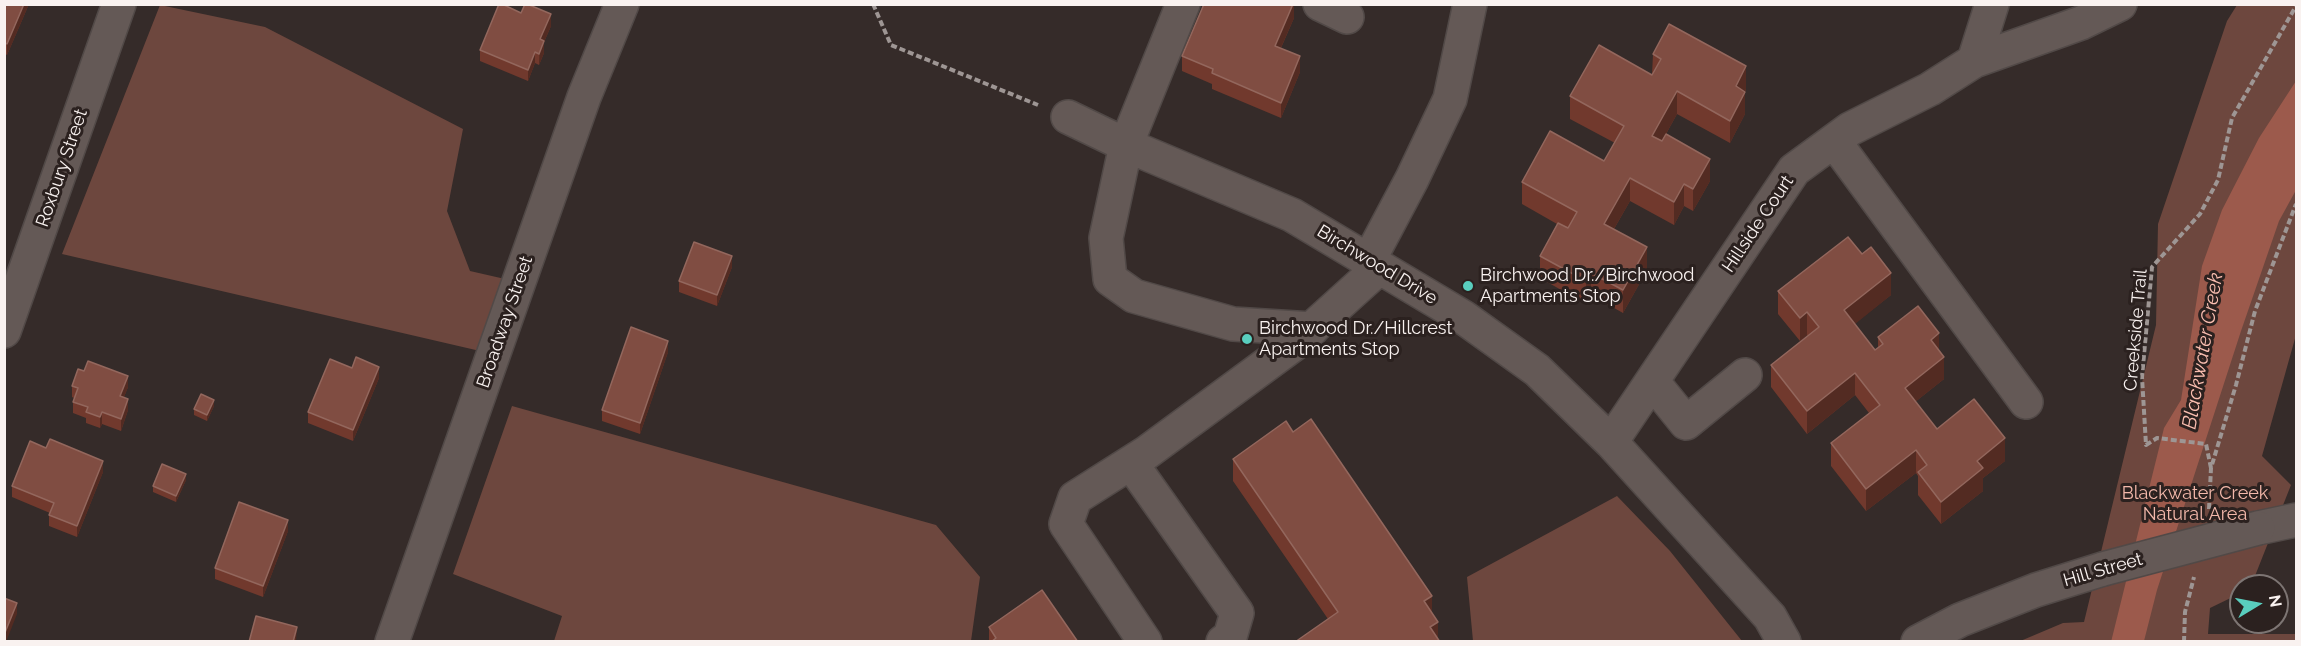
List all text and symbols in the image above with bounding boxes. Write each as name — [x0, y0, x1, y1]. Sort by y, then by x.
street label: Roxbury Street — [32, 106, 92, 230]
street label: Hillside Court — [1718, 172, 1798, 276]
street label: Birchwood Drive — [1313, 221, 1441, 309]
street label: Broadway Street — [472, 253, 538, 391]
place label: Birchwood Dr./Birchwood Apartments Stop — [1480, 265, 1694, 308]
street label: Creekside Trail — [2120, 268, 2152, 392]
water label: Blackwater Creek — [2177, 271, 2229, 431]
marker: Birchwood Dr./Birchwood Apartments Stop — [1461, 279, 1475, 293]
place label: Birchwood Dr./Hillcrest Apartments Stop — [1259, 318, 1453, 360]
marker: Birchwood Dr./Hillcrest Apartments Stop — [1240, 332, 1254, 346]
park label: Blackwater Creek Natural Area — [2122, 483, 2268, 526]
street label: Hill Street — [2061, 548, 2145, 592]
north arrow — [2229, 574, 2289, 634]
text: N — [2265, 593, 2286, 609]

